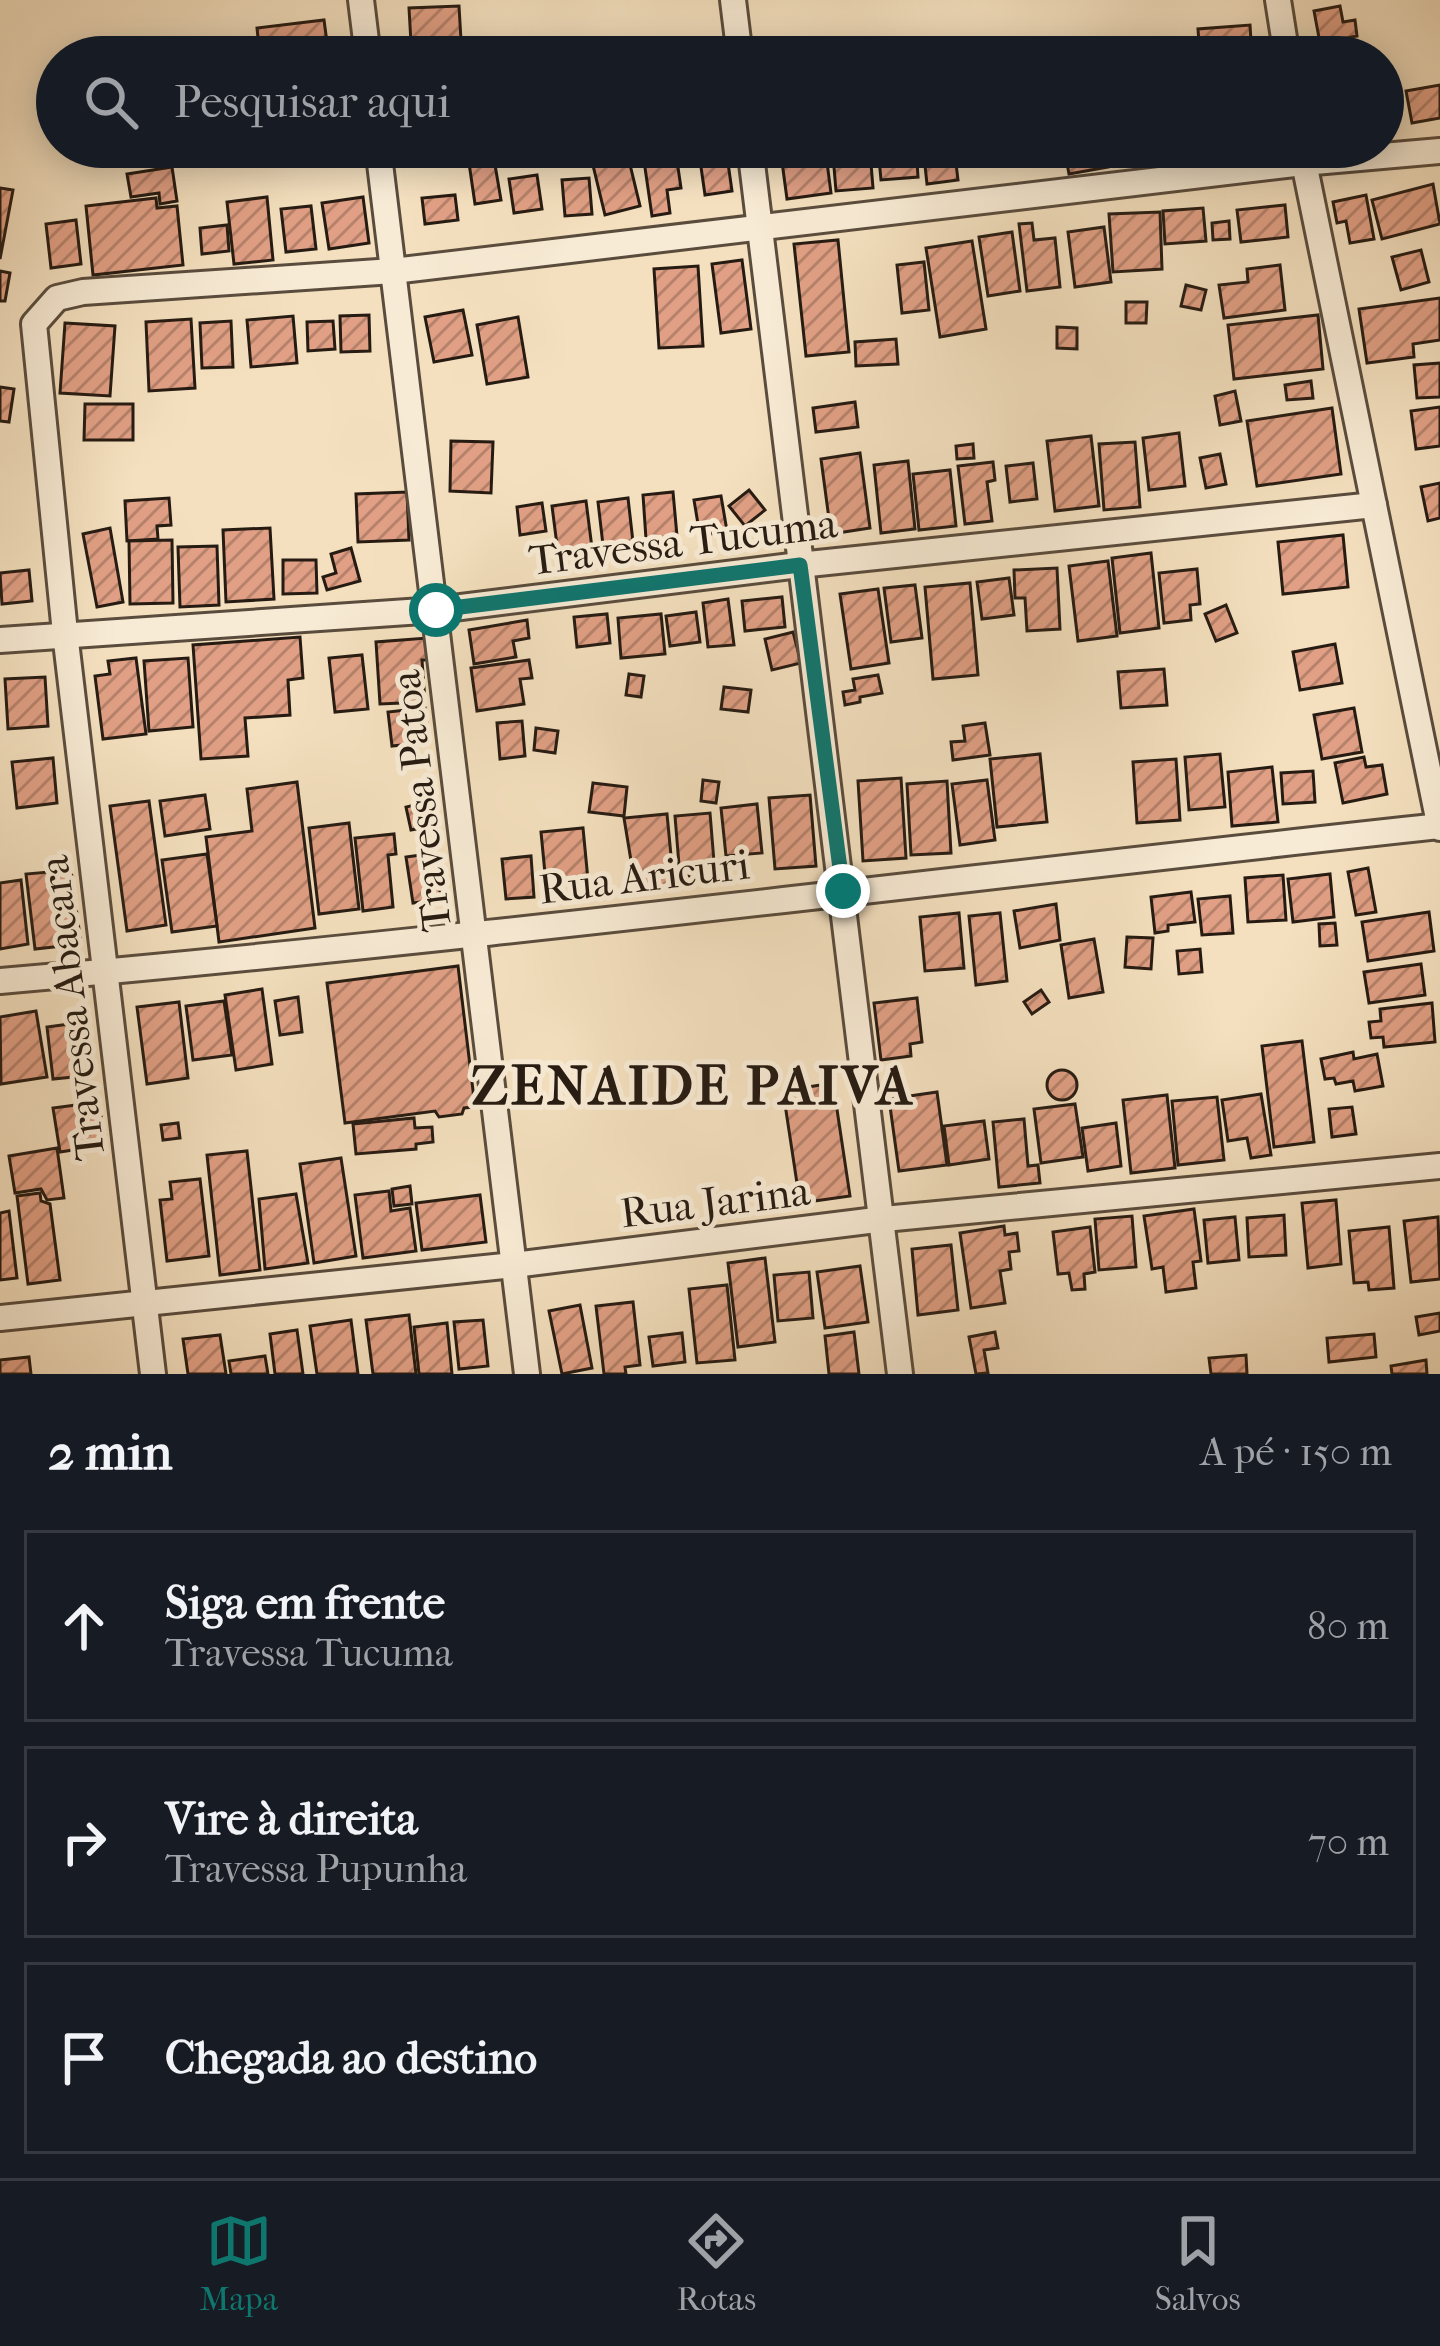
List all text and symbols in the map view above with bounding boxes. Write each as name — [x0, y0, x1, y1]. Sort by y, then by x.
search box — [36, 36, 1404, 168]
icon: search — [78, 69, 144, 135]
text: Pesquisar aqui — [174, 76, 450, 129]
street label: Travessa Tucuma — [526, 499, 841, 586]
route start — [409, 583, 463, 637]
street label: Travessa Patoa — [381, 667, 462, 934]
street label: Rua Aricuri — [536, 840, 752, 915]
street label: Travessa Abacara — [29, 852, 115, 1163]
route end — [816, 864, 870, 918]
district label: ZENAIDE PAIVA — [471, 1055, 915, 1118]
street label: Rua Jarina — [618, 1167, 813, 1238]
text: 2 min — [48, 1422, 172, 1482]
text: A pé · 150 m — [1201, 1429, 1392, 1475]
text: Siga em frente — [165, 1577, 445, 1630]
icon: ahead — [51, 1593, 117, 1659]
text: 80 m — [1307, 1603, 1389, 1649]
text: Travessa Tucuma — [165, 1630, 453, 1676]
text: Vire à direita — [165, 1793, 418, 1846]
icon: right — [51, 1809, 117, 1875]
text: 70 m — [1308, 1819, 1389, 1865]
text: Travessa Pupunha — [165, 1846, 467, 1892]
icon: arrive — [51, 2025, 117, 2091]
text: Chegada ao destino — [165, 2032, 537, 2085]
tab: Mapa — [199, 2208, 278, 2319]
tab: Rotas — [677, 2208, 756, 2319]
tab: Salvos — [1155, 2208, 1241, 2319]

